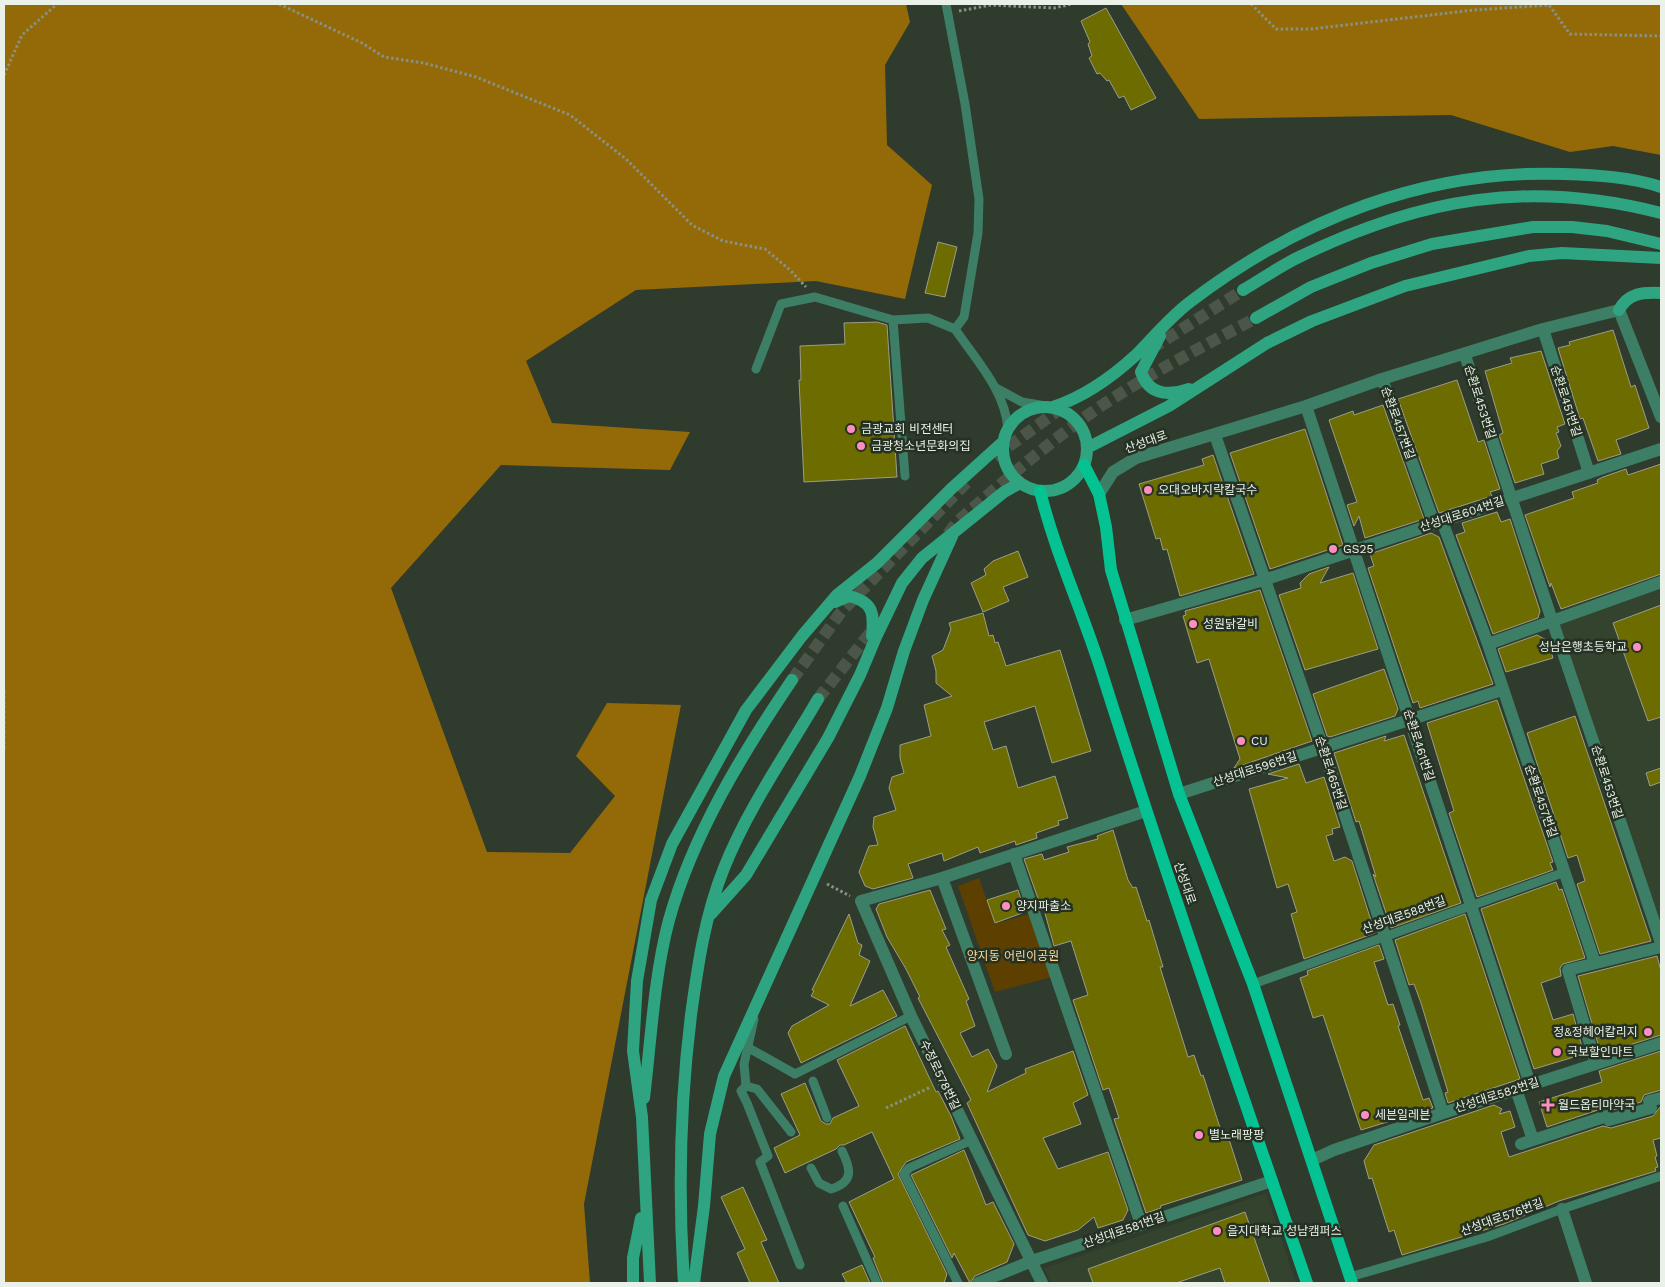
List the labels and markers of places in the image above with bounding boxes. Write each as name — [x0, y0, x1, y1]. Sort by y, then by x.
place label: 금광교회 비전센터 — [861, 422, 953, 436]
marker: 금광교회 비전센터 — [845, 423, 857, 435]
place label: 금광청소년문화의집 — [871, 439, 970, 453]
marker: 금광청소년문화의집 — [855, 440, 867, 452]
place label: 오대오바지락칼국수 — [1158, 483, 1257, 497]
marker: 오대오바지락칼국수 — [1142, 484, 1154, 496]
place label: GS25 — [1343, 542, 1373, 556]
marker: GS25 — [1327, 543, 1339, 555]
place label: 성원닭갈비 — [1203, 617, 1258, 631]
marker: 성원닭갈비 — [1187, 618, 1199, 630]
place label: 성남은행초등학교 — [1539, 640, 1627, 654]
marker: 성남은행초등학교 — [1631, 641, 1643, 653]
place label: CU — [1251, 734, 1268, 748]
marker: CU — [1235, 735, 1247, 747]
place label: 양지파출소 — [1016, 899, 1071, 913]
marker: 양지파출소 — [1000, 900, 1012, 912]
place label: 정&정헤어칼리지 — [1553, 1025, 1638, 1039]
marker: 정&정헤어칼리지 — [1642, 1026, 1654, 1038]
place label: 국보할인마트 — [1567, 1045, 1633, 1059]
marker: 국보할인마트 — [1551, 1046, 1563, 1058]
place label: 월드옵티마약국 — [1558, 1098, 1635, 1112]
marker: 월드옵티마약국 — [1542, 1099, 1554, 1111]
place label: 세븐일레븐 — [1375, 1108, 1430, 1122]
marker: 세븐일레븐 — [1359, 1109, 1371, 1121]
place label: 별노래팡팡 — [1209, 1128, 1264, 1142]
marker: 별노래팡팡 — [1193, 1129, 1205, 1141]
place label: 을지대학교 성남캠퍼스 — [1227, 1224, 1342, 1238]
marker: 을지대학교 성남캠퍼스 — [1211, 1225, 1223, 1237]

